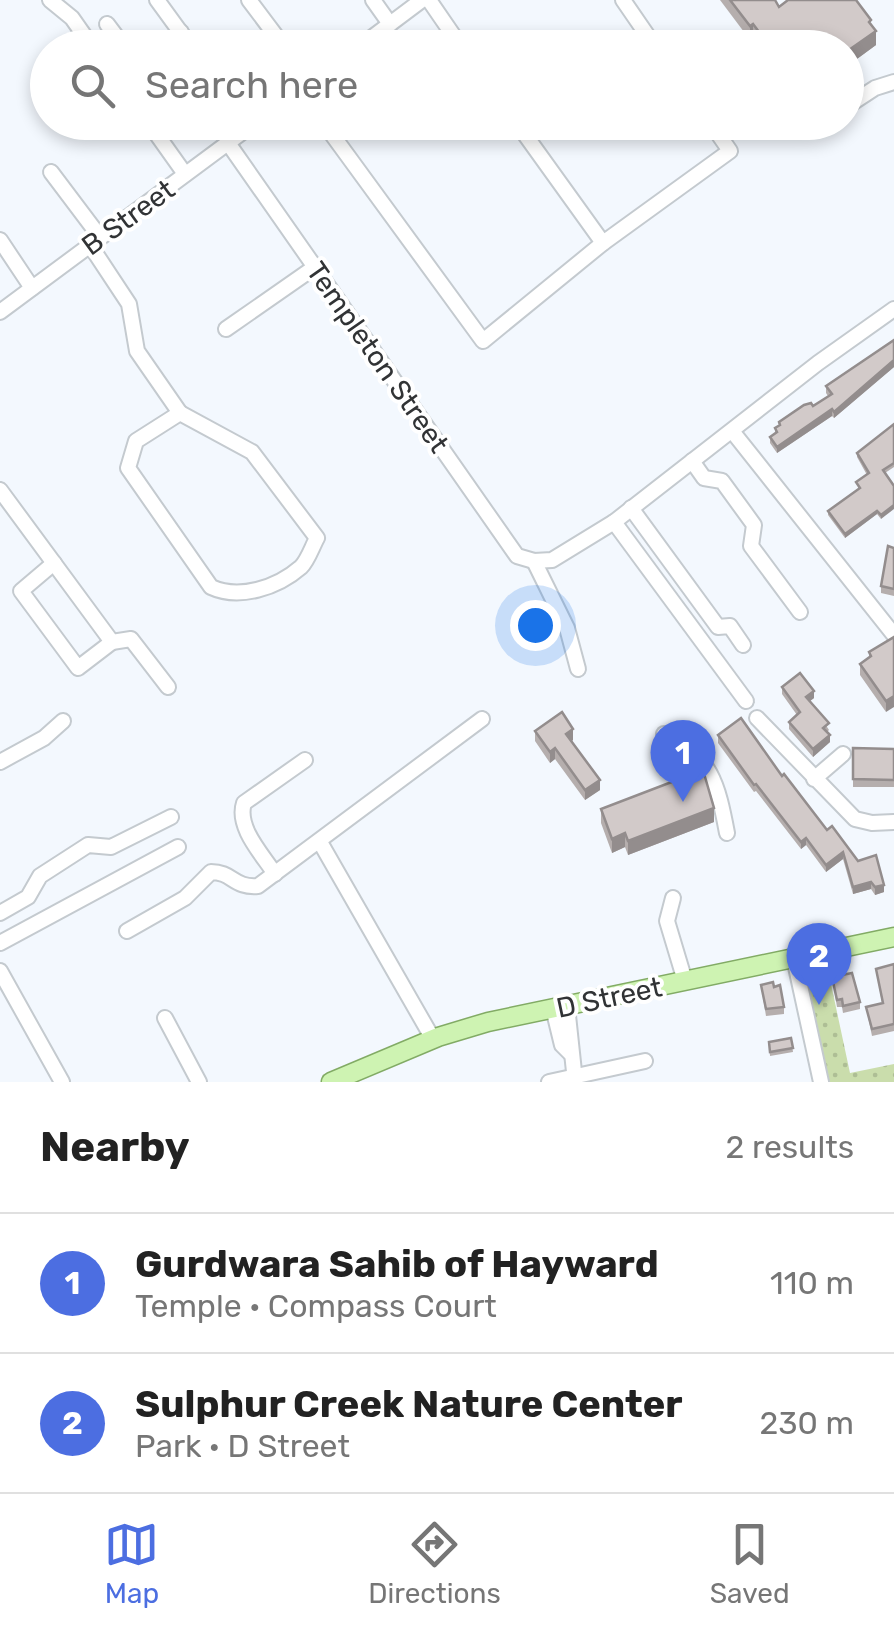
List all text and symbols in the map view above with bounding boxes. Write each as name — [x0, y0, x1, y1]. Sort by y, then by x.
search box — [30, 30, 864, 140]
icon: search — [65, 58, 120, 113]
text: Search here — [145, 62, 358, 108]
street label: B Street — [76, 173, 181, 262]
street label: Templeton Street — [300, 256, 456, 459]
your location — [510, 600, 561, 651]
pin: 1 — [650, 720, 716, 802]
pin: 2 — [786, 922, 852, 1005]
street label: D Street — [553, 970, 665, 1025]
text: Nearby — [40, 1122, 190, 1172]
text: 2 results — [725, 1128, 854, 1166]
text: Gurdwara Sahib of Hayward — [135, 1241, 659, 1287]
text: 1 — [65, 1264, 80, 1302]
text: 110 m — [770, 1264, 854, 1302]
text: Temple · Compass Court — [135, 1287, 497, 1325]
text: Sulphur Creek Nature Center — [135, 1381, 683, 1427]
text: 2 — [62, 1404, 83, 1442]
text: 230 m — [759, 1404, 854, 1442]
text: Park · D Street — [135, 1427, 350, 1465]
tab: Map — [104, 1517, 159, 1610]
tab: Directions — [368, 1517, 501, 1610]
tab: Saved — [710, 1517, 790, 1610]

